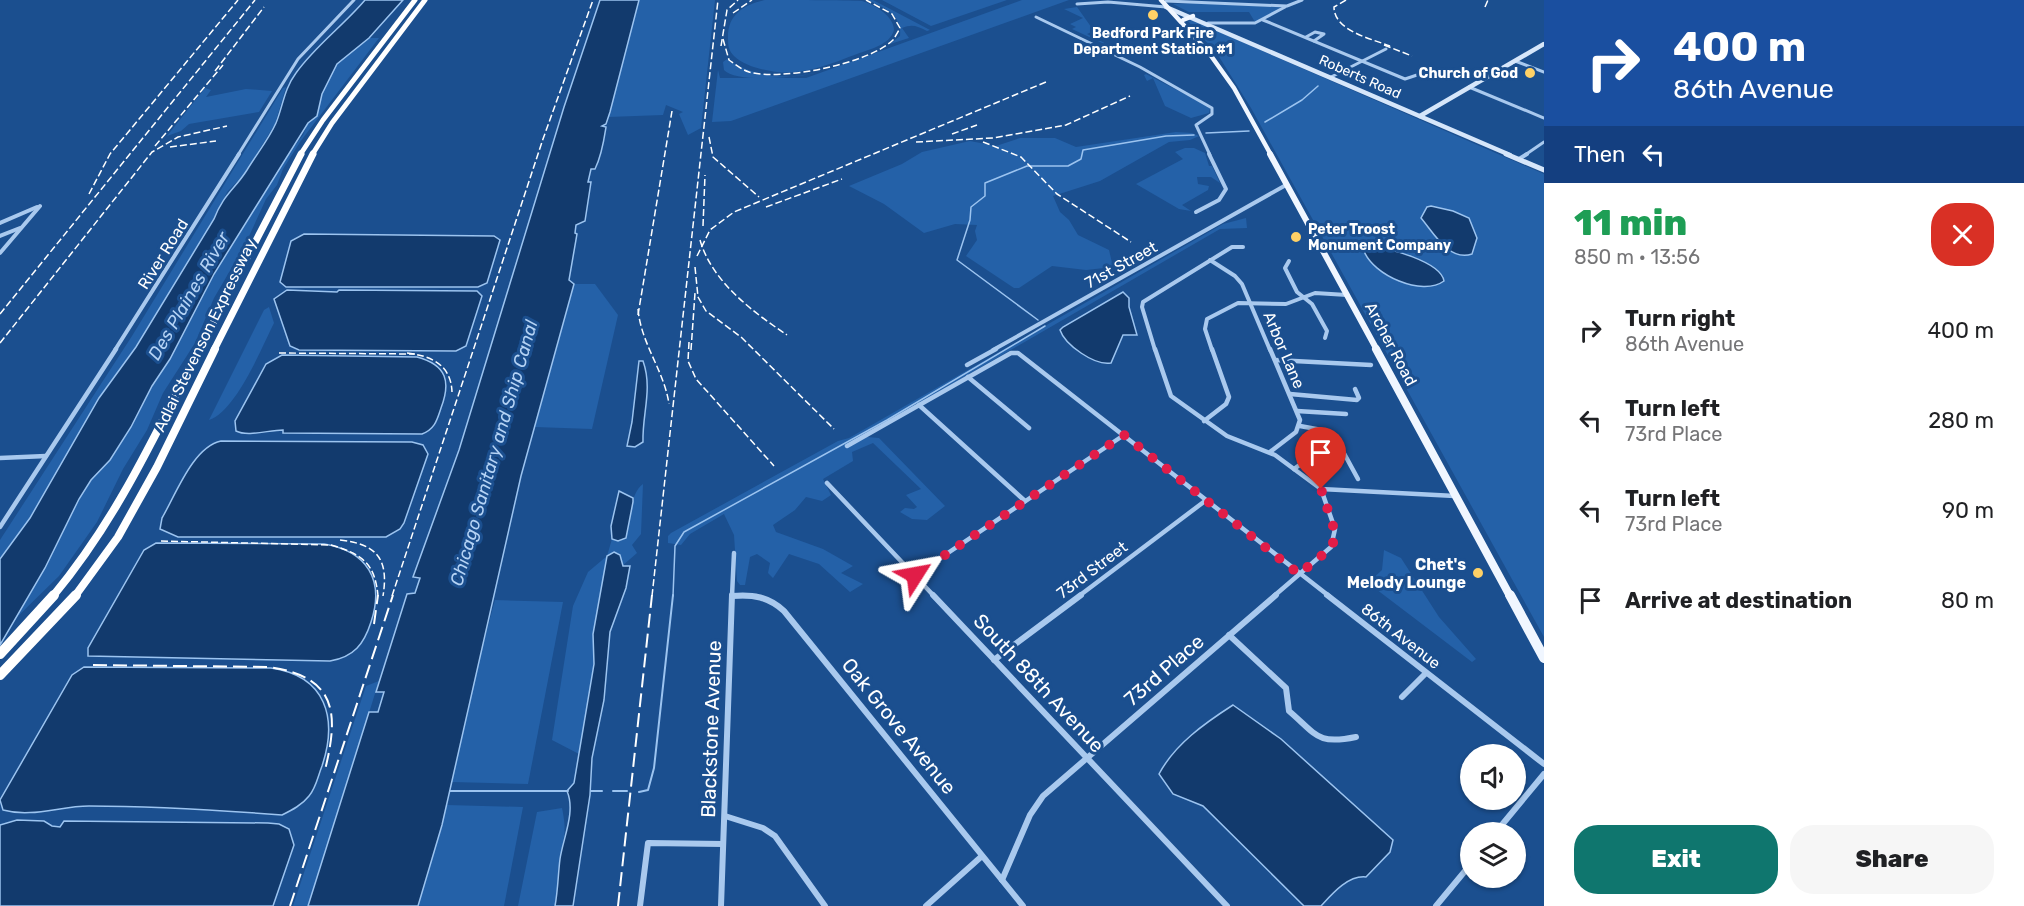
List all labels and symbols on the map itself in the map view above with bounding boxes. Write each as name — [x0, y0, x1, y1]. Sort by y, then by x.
marker: Bedford Park Fire Department Station #1 — [1146, 8, 1160, 22]
place label: Bedford Park Fire Department Station #1 — [1073, 25, 1233, 58]
street label: Roberts Road — [1316, 51, 1404, 103]
place label: Church of God — [1419, 65, 1518, 82]
marker: Church of God — [1523, 66, 1537, 80]
street label: River Road — [134, 215, 192, 293]
place label: Peter Troost Monument Company — [1308, 221, 1452, 254]
water label: Des Plaines River — [143, 227, 235, 364]
marker: Peter Troost Monument Company — [1289, 230, 1303, 244]
street label: Adlai Stevenson Expressway — [150, 235, 260, 435]
street label: 71st Street — [1082, 237, 1160, 293]
street label: Archer Road — [1361, 299, 1421, 389]
street label: Arbor Lane — [1259, 309, 1309, 391]
water label: Chicago Sanitary and Ship Canal — [445, 317, 543, 588]
pin — [1295, 427, 1346, 489]
street label: 73rd Street — [1053, 537, 1131, 603]
position arrow — [883, 543, 947, 607]
place label: Chet's Melody Lounge — [1347, 555, 1466, 592]
marker: Chet's Melody Lounge — [1471, 566, 1485, 580]
street label: 86th Avenue — [1358, 599, 1444, 673]
street label: South 88th Avenue — [969, 609, 1109, 757]
street label: 73rd Place — [1119, 629, 1209, 711]
street label: Blackstone Avenue — [696, 640, 726, 818]
street label: Oak Grove Avenue — [837, 653, 961, 799]

